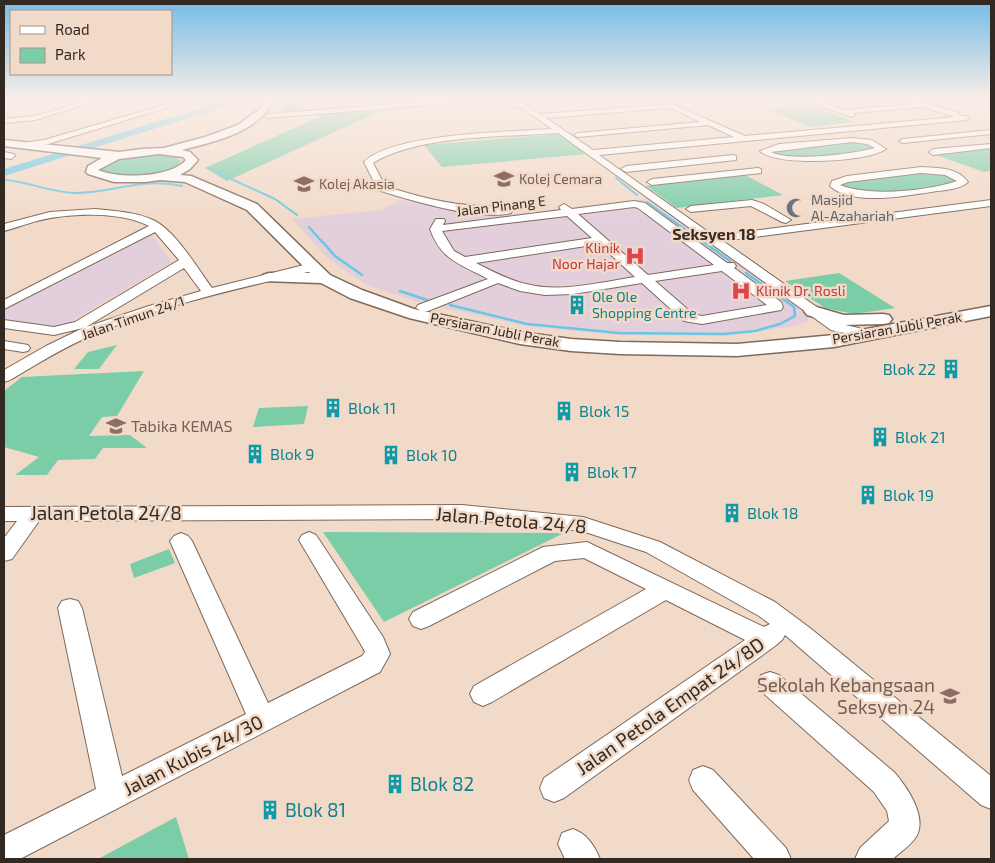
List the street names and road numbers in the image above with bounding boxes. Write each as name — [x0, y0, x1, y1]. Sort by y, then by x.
street label: Jalan Pinang E — [455, 192, 547, 219]
street label: Jalan Timun 24/1 — [79, 292, 186, 343]
street label: Persiaran Jubli Perak — [831, 308, 963, 347]
street label: Persiaran Jubli Perak — [429, 309, 561, 350]
street label: Jalan Petola 24/8 — [30, 501, 182, 524]
street label: Jalan Petola 24/8 — [435, 501, 588, 538]
street label: Jalan Petola Empat 24/8D — [571, 632, 768, 779]
street label: Jalan Kubis 24/30 — [119, 709, 267, 800]

